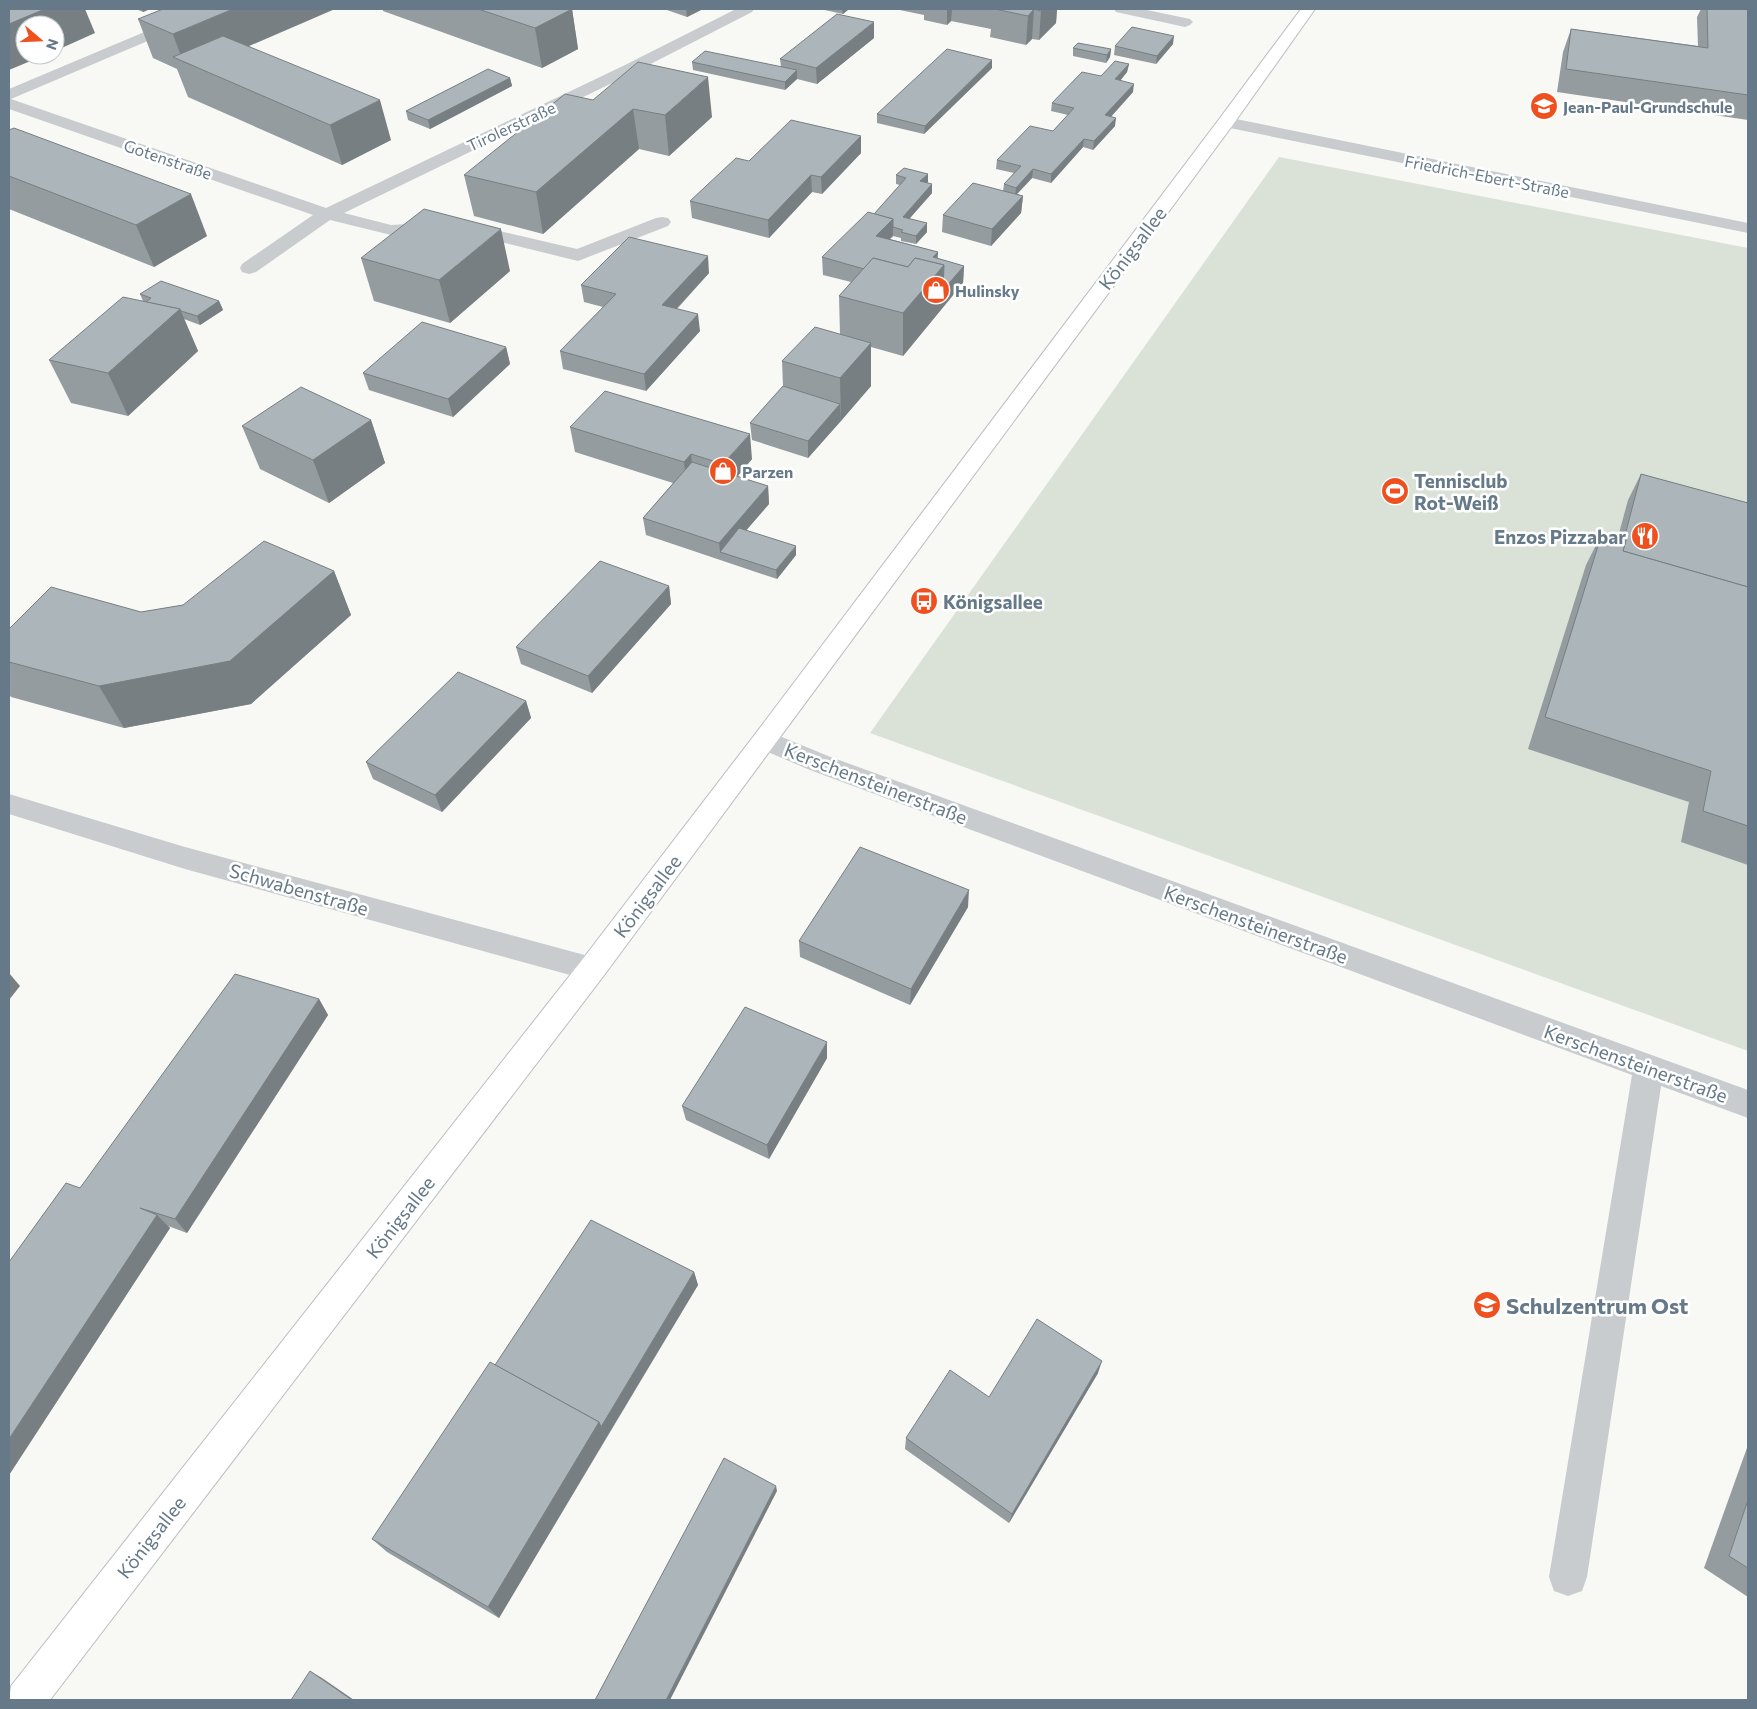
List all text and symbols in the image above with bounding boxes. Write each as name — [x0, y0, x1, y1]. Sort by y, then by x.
north arrow — [15, 15, 65, 65]
text: N — [43, 37, 63, 52]
school or university icon: Jean-Paul-Grundschule — [1529, 91, 1559, 121]
street label: Tirolerstraße — [464, 97, 558, 155]
place label: Jean-Paul-Grundschule — [1563, 97, 1733, 116]
street label: Gotenstraße — [122, 135, 214, 183]
street label: Friedrich-Ebert-Straße — [1403, 151, 1571, 201]
street label: Königsallee — [1093, 202, 1171, 294]
shop icon: Hulinsky — [921, 275, 951, 305]
place label: Hulinsky — [955, 281, 1020, 300]
shop icon: Parzen — [708, 456, 738, 486]
place label: Parzen — [742, 462, 793, 481]
place label: Tennisclub Rot-Weiß — [1414, 469, 1507, 514]
sports icon: Tennisclub Rot-Weiß — [1380, 476, 1410, 506]
restaurant icon: Enzos Pizzabar — [1630, 521, 1660, 551]
place label: Enzos Pizzabar — [1494, 525, 1626, 548]
bus stop icon: Königsallee — [909, 586, 939, 616]
place label: Königsallee — [943, 590, 1043, 613]
street label: Kerschensteinerstraße — [781, 738, 971, 828]
street label: Königsallee — [608, 850, 686, 942]
street label: Schwabenstraße — [227, 858, 371, 920]
street label: Kerschensteinerstraße — [1161, 880, 1351, 968]
street label: Kerschensteinerstraße — [1541, 1019, 1731, 1107]
street label: Königsallee — [361, 1171, 439, 1263]
school or university icon: Schulzentrum Ost — [1472, 1290, 1502, 1320]
place label: Schulzentrum Ost — [1506, 1292, 1688, 1319]
street label: Königsallee — [112, 1491, 190, 1583]

